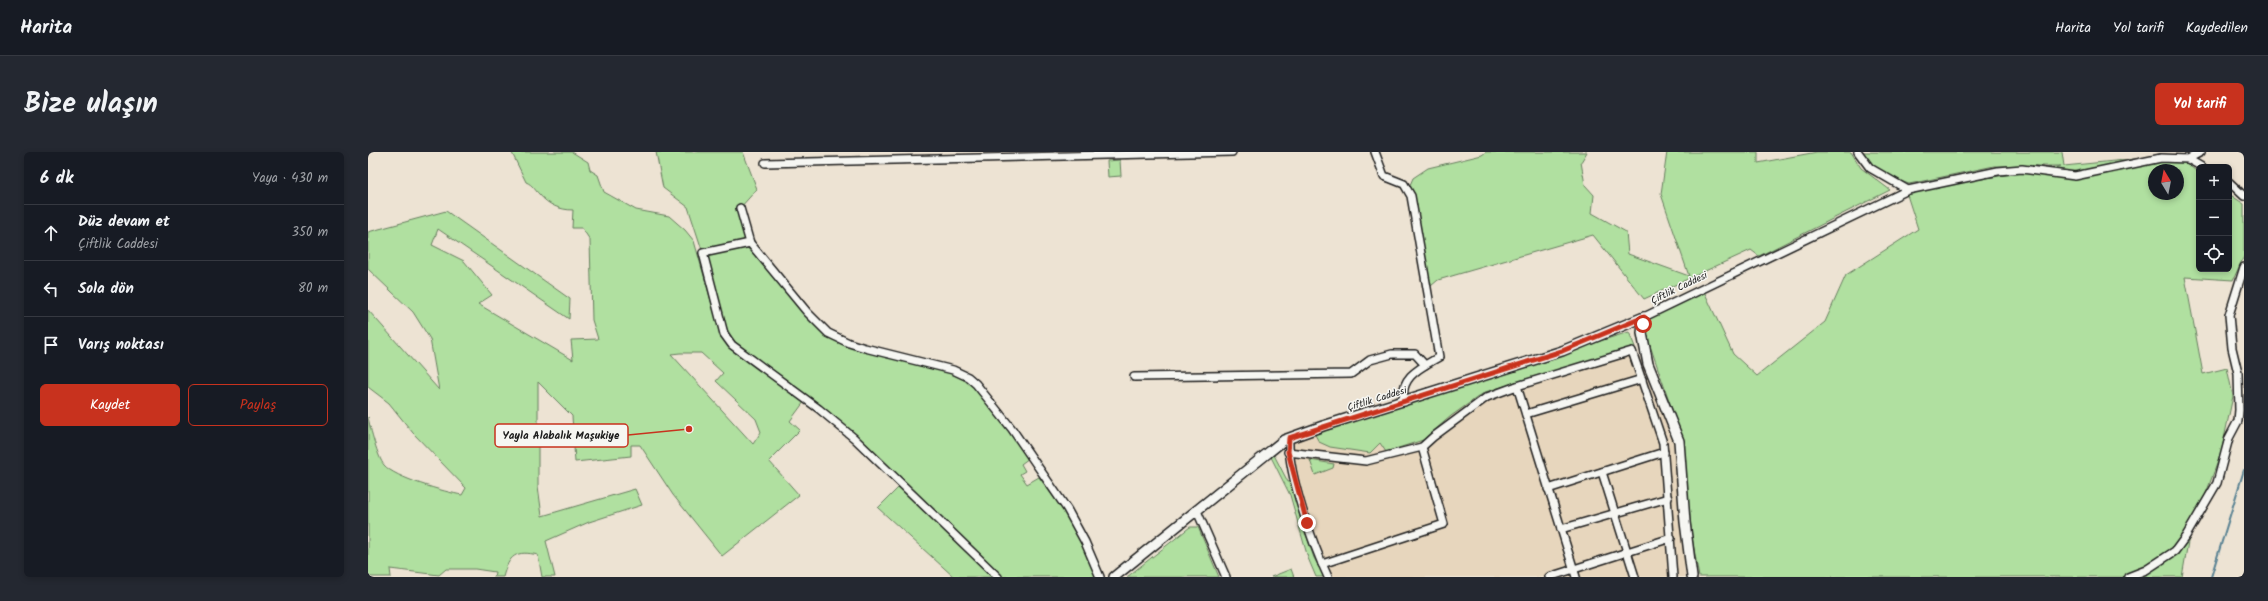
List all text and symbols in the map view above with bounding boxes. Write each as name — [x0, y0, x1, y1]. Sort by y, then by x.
text: Harita — [20, 13, 72, 43]
text: Harita — [2055, 17, 2091, 39]
text: Yol tarifi — [2113, 17, 2164, 39]
text: Kaydedilen — [2186, 17, 2248, 39]
text: Bize ulaşın — [24, 82, 158, 127]
button: Yol tarifi — [2155, 83, 2244, 125]
north arrow — [2148, 164, 2184, 200]
map controls — [2196, 164, 2232, 272]
button: + — [2196, 164, 2232, 200]
text: 6 dk — [40, 165, 73, 192]
text: Yaya · 430 m — [252, 168, 328, 189]
button: − — [2196, 200, 2232, 236]
text: Düz devam et — [78, 210, 170, 234]
icon: ahead — [40, 222, 62, 244]
text: 350 m — [292, 222, 328, 243]
text: Çiftlik Caddesi — [78, 234, 158, 255]
button: locate — [2196, 236, 2232, 272]
street label: Çiftlik Caddesi — [1648, 267, 1711, 309]
text: Sola dön — [78, 277, 134, 301]
icon: left — [40, 278, 62, 300]
text: 80 m — [298, 278, 328, 299]
route start — [1634, 315, 1652, 333]
text: Varış noktası — [78, 333, 164, 357]
icon: arrive — [40, 334, 62, 356]
street label: Çiftlik Caddesi — [1345, 382, 1409, 416]
button: Kaydet — [40, 384, 180, 426]
button: Paylaş — [188, 384, 328, 426]
callout: Yayla Alabalık Maşukiye — [495, 424, 628, 447]
text: Yayla Alabalık Maşukiye — [503, 427, 620, 445]
route end — [1298, 514, 1316, 532]

